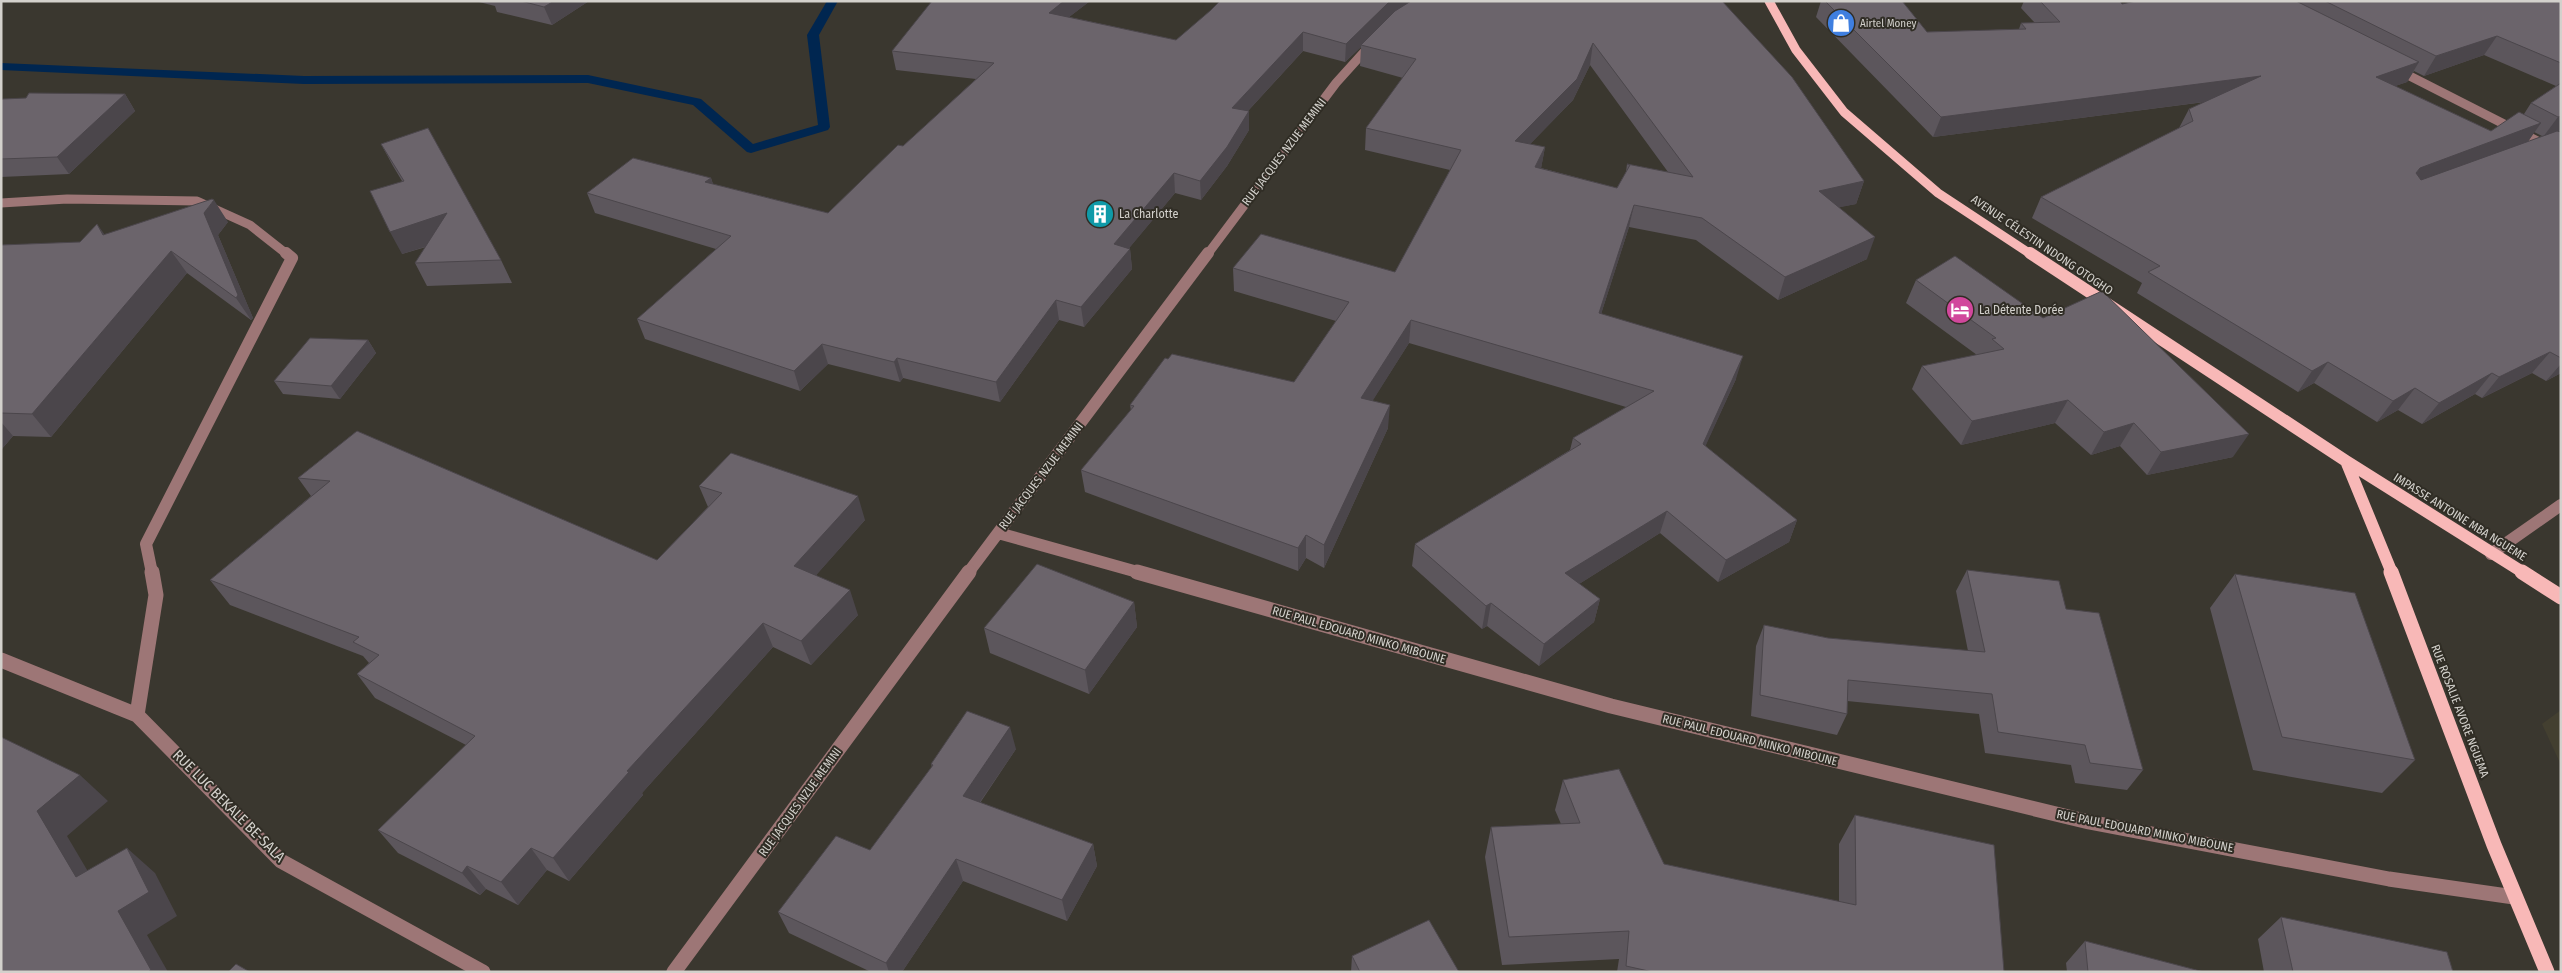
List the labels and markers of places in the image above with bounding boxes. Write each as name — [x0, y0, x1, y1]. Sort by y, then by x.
shop icon: Airtel Money — [1826, 8, 1856, 38]
place label: Airtel Money — [1860, 17, 1917, 30]
building icon: La Charlotte — [1085, 199, 1115, 229]
place label: La Charlotte — [1119, 207, 1178, 221]
hotel icon: La Détente Dorée — [1945, 295, 1975, 325]
place label: La Détente Dorée — [1979, 303, 2063, 317]

